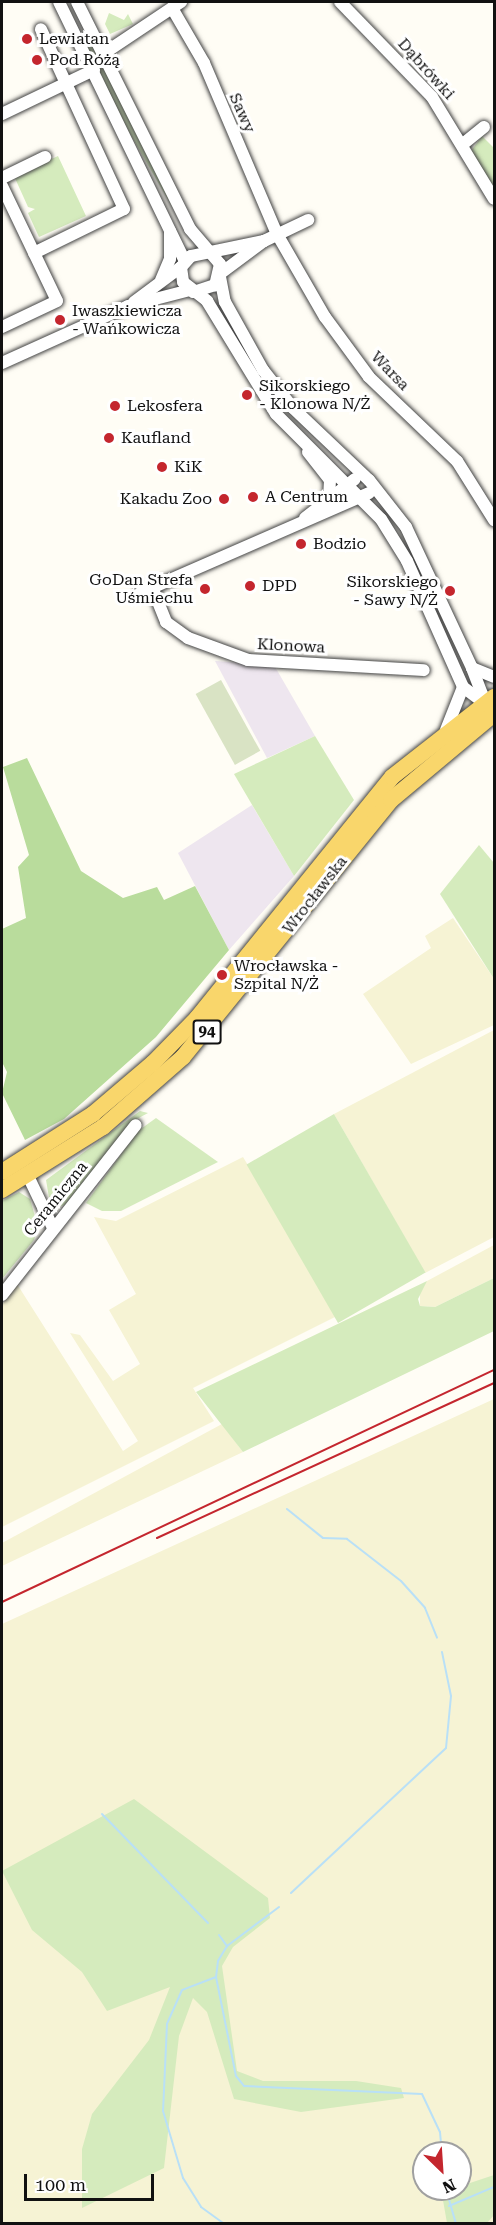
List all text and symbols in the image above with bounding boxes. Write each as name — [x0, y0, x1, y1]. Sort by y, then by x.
place label: Lewiatan — [39, 29, 109, 49]
marker: Lewiatan — [20, 32, 34, 46]
street label: Dąbrówki — [394, 34, 458, 104]
place label: Pod Różą — [49, 50, 120, 70]
marker: Pod Różą — [30, 53, 44, 67]
street label: Sawy — [225, 90, 259, 136]
place label: Iwaszkiewicza - Wańkowicza — [72, 301, 182, 339]
marker: Iwaszkiewicza - Wańkowicza — [53, 313, 67, 327]
street label: Warsa — [367, 347, 413, 395]
place label: Sikorskiego - Klonowa N/Ż — [259, 376, 370, 414]
marker: Sikorskiego - Klonowa N/Ż — [240, 388, 254, 402]
place label: Lekosfera — [127, 396, 203, 416]
marker: Lekosfera — [108, 399, 122, 413]
place label: Kaufland — [121, 428, 191, 448]
marker: Kaufland — [102, 431, 116, 445]
place label: KiK — [174, 457, 202, 477]
marker: KiK — [155, 460, 169, 474]
place label: A Centrum — [265, 487, 348, 507]
place label: Kakadu Zoo — [120, 489, 212, 509]
marker: A Centrum — [246, 490, 260, 504]
marker: Kakadu Zoo — [217, 492, 231, 506]
place label: Bodzio — [313, 534, 366, 554]
marker: Bodzio — [294, 537, 308, 551]
place label: GoDan Strefa Uśmiechu — [89, 570, 193, 608]
place label: Sikorskiego - Sawy N/Ż — [347, 572, 438, 610]
place label: DPD — [262, 576, 297, 596]
marker: DPD — [243, 579, 257, 593]
marker: GoDan Strefa Uśmiechu — [198, 582, 212, 596]
marker: Sikorskiego - Sawy N/Ż — [443, 584, 457, 598]
street label: Klonowa — [257, 635, 325, 657]
street label: Wrocławska — [279, 852, 351, 938]
place label: Wrocławska - Szpital N/Ż — [234, 956, 339, 994]
marker: Wrocławska - Szpital N/Ż — [215, 968, 229, 982]
road number: 94 — [192, 1020, 222, 1044]
street label: Ceramiczna — [20, 1158, 92, 1240]
north arrow — [412, 2141, 472, 2201]
scale bar — [27, 2162, 158, 2200]
text: 100 m — [35, 2174, 86, 2195]
text: N — [439, 2175, 459, 2197]

